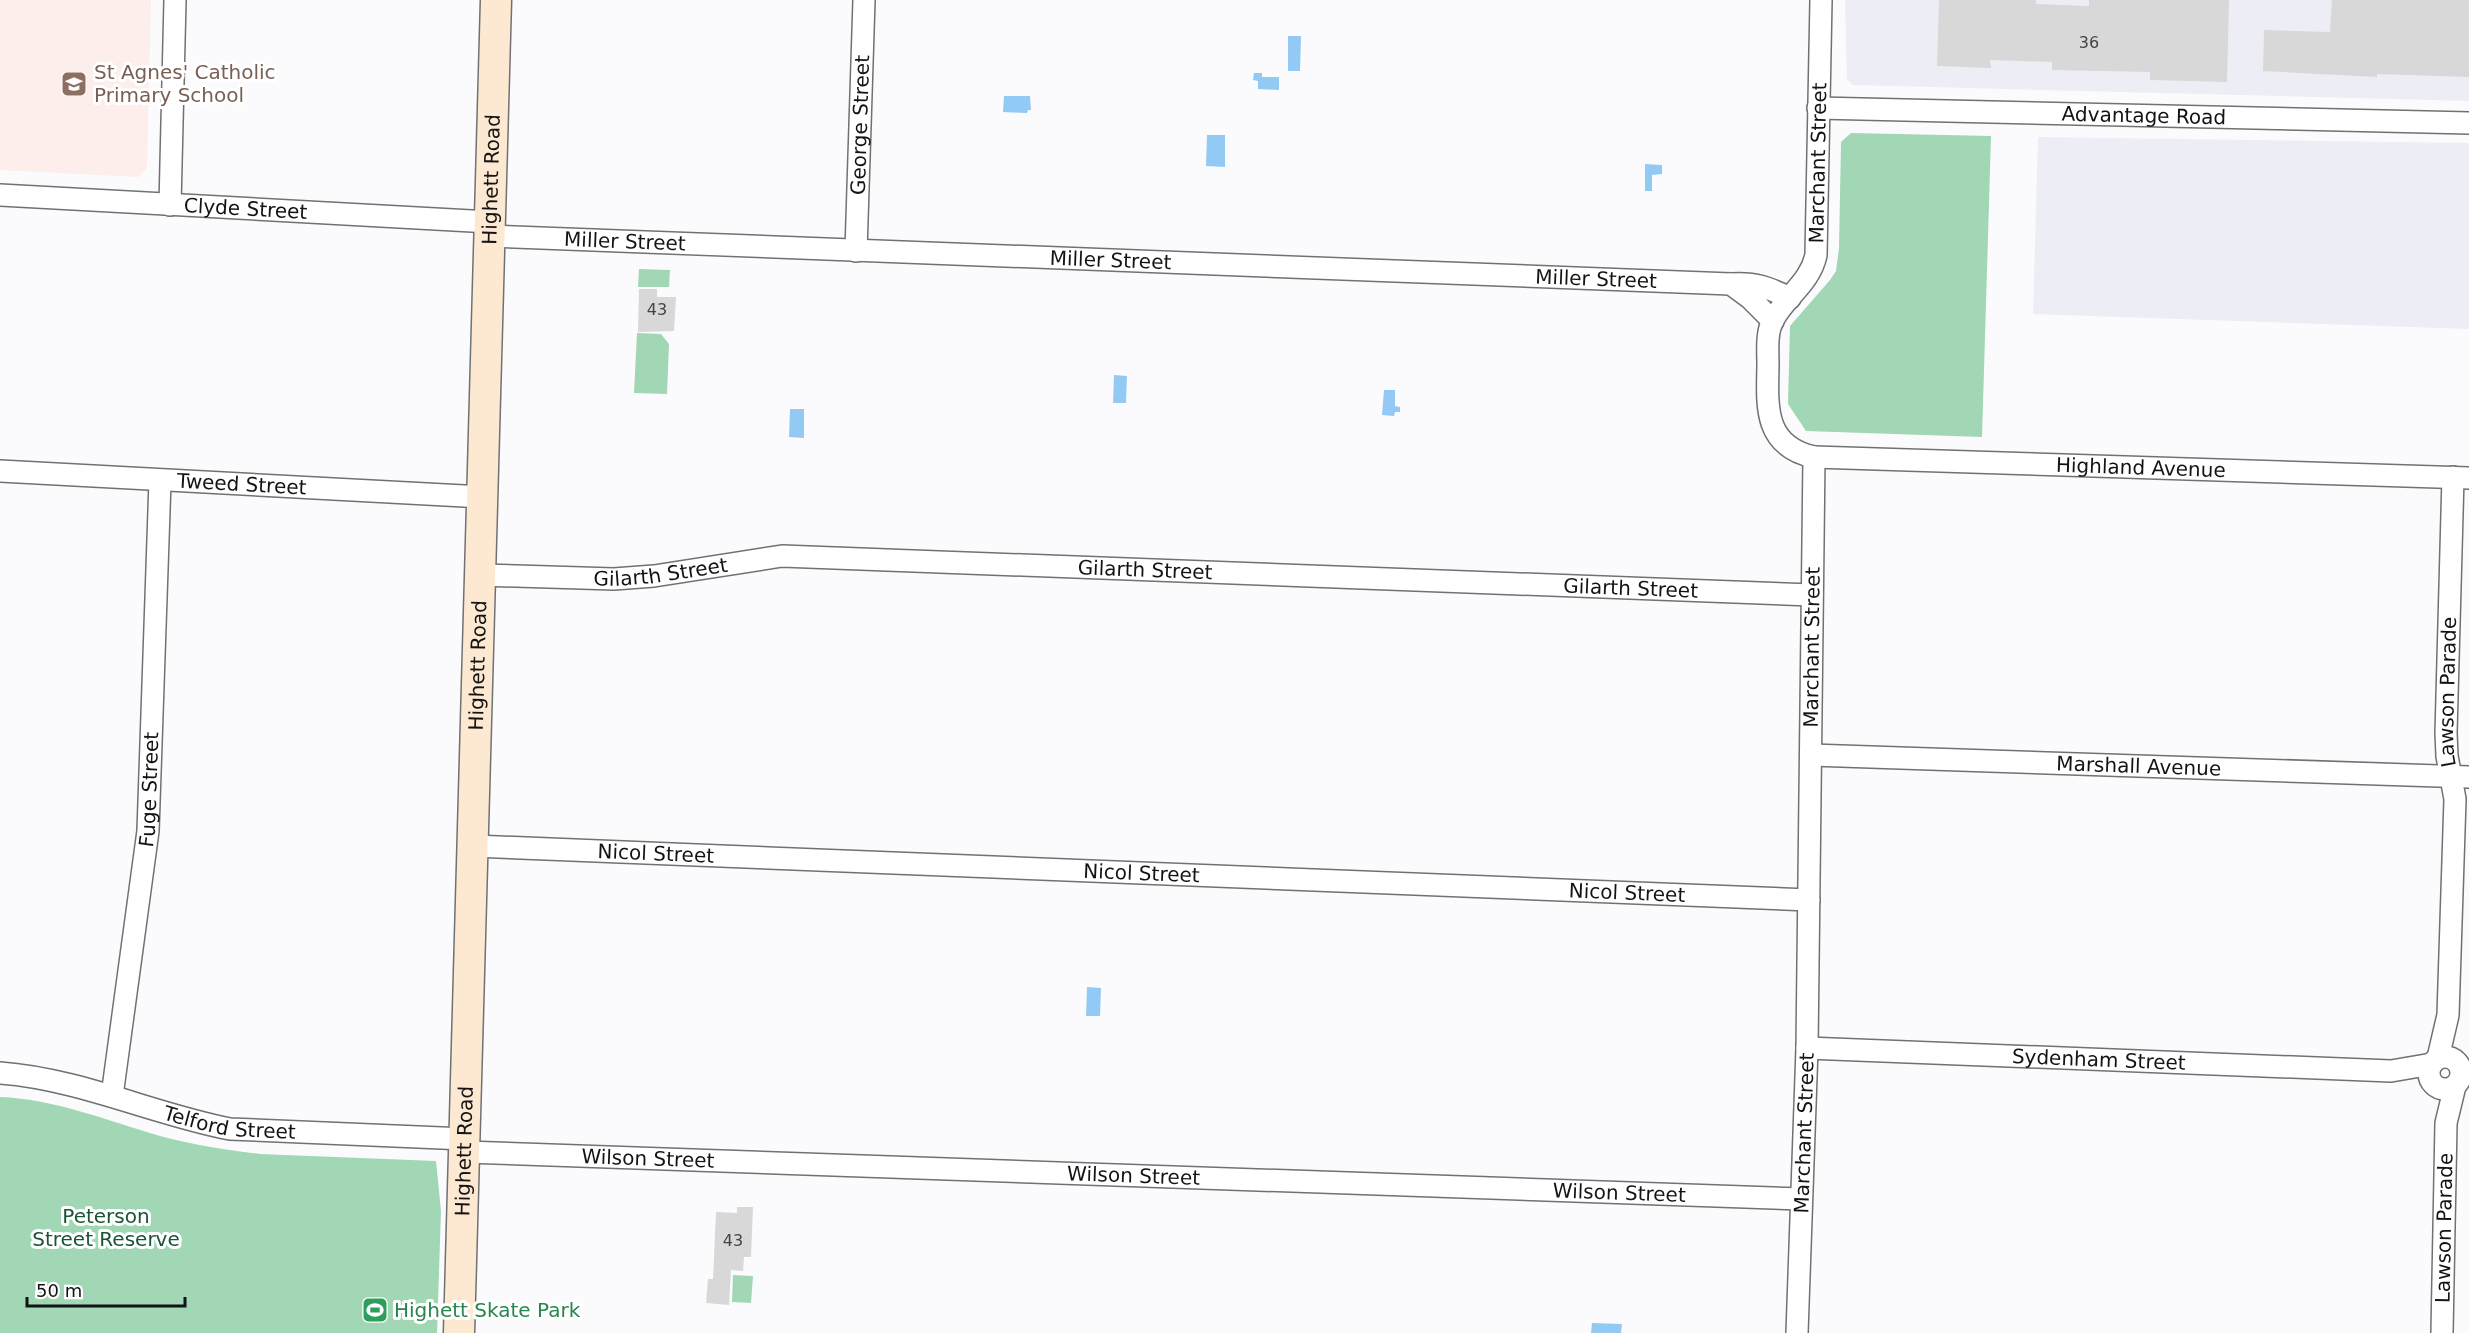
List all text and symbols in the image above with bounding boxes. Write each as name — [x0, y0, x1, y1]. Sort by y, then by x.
house number: 36 — [2079, 33, 2099, 52]
street label: George Street — [846, 54, 874, 195]
place label: St Agnes' Catholic Primary School — [94, 60, 276, 107]
school or university icon: St Agnes' Catholic Primary School — [59, 69, 89, 99]
street label: Marchant Street — [1804, 82, 1831, 244]
street label: Advantage Road — [2061, 102, 2226, 129]
street label: Highett Road — [477, 114, 505, 245]
street label: Clyde Street — [183, 193, 308, 224]
street label: Miller Street — [564, 227, 686, 256]
street label: Miller Street — [1049, 246, 1172, 274]
street label: Miller Street — [1535, 264, 1658, 293]
house number: 43 — [647, 300, 667, 319]
street label: Highland Avenue — [2056, 453, 2226, 482]
street label: Tweed Street — [175, 468, 307, 499]
street label: Gilarth Street — [593, 553, 729, 591]
street label: Gilarth Street — [1077, 555, 1213, 584]
street label: Marchant Street — [1799, 566, 1825, 728]
street label: Gilarth Street — [1563, 574, 1699, 603]
street label: Highett Road — [464, 600, 491, 731]
street label: Lawson Parade — [2434, 617, 2461, 769]
street label: Fuge Street — [134, 731, 163, 849]
street label: Marshall Avenue — [2056, 751, 2222, 781]
street label: Nicol Street — [597, 839, 715, 868]
street label: Nicol Street — [1083, 859, 1200, 887]
street label: Nicol Street — [1568, 878, 1686, 907]
street label: Sydenham Street — [2011, 1044, 2186, 1075]
street label: Marchant Street — [1789, 1052, 1819, 1214]
street label: Highett Road — [450, 1085, 478, 1217]
street label: Telford Street — [160, 1100, 296, 1144]
street label: Wilson Street — [581, 1144, 715, 1173]
street label: Lawson Parade — [2431, 1153, 2457, 1303]
street label: Wilson Street — [1067, 1161, 1201, 1190]
street label: Wilson Street — [1552, 1178, 1686, 1207]
park label: Peterson Street Reserve — [32, 1204, 180, 1251]
house number: 43 — [723, 1231, 743, 1250]
scale bar — [27, 1270, 184, 1308]
text: 50 m — [36, 1280, 82, 1301]
sports icon: Highett Skate Park — [360, 1295, 390, 1325]
place label: Highett Skate Park — [394, 1298, 581, 1322]

